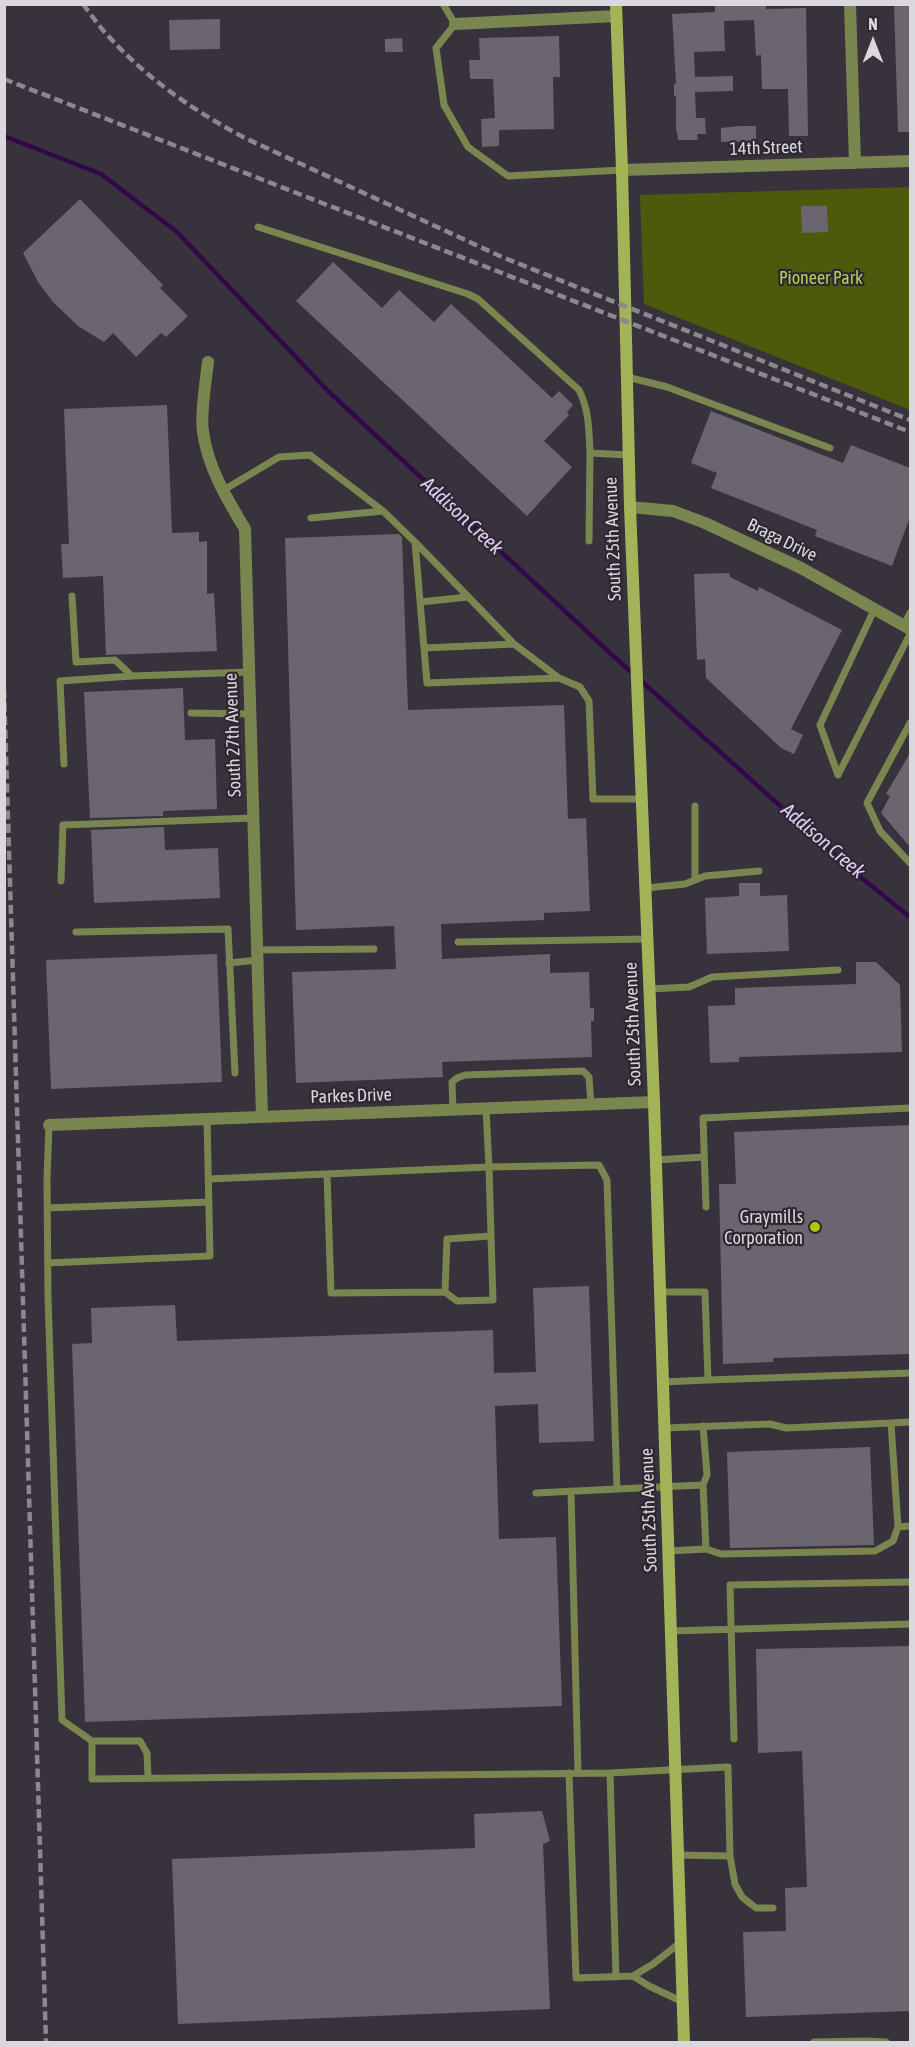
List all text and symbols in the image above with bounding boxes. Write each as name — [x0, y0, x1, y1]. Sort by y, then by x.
north arrow — [843, 12, 903, 72]
text: N — [868, 15, 878, 33]
street label: 14th Street — [729, 136, 803, 160]
park label: Pioneer Park — [779, 267, 863, 289]
water label: Addison Creek — [416, 472, 508, 560]
street label: South 25th Avenue — [600, 477, 626, 601]
street label: Braga Drive — [744, 514, 820, 566]
street label: South 27th Avenue — [220, 673, 246, 797]
water label: Addison Creek — [776, 798, 870, 884]
street label: South 25th Avenue — [620, 962, 646, 1086]
street label: Parkes Drive — [310, 1084, 392, 1108]
place label: Graymills Corporation — [724, 1206, 803, 1248]
marker: Graymills Corporation — [808, 1220, 822, 1234]
street label: South 25th Avenue — [636, 1448, 662, 1572]

